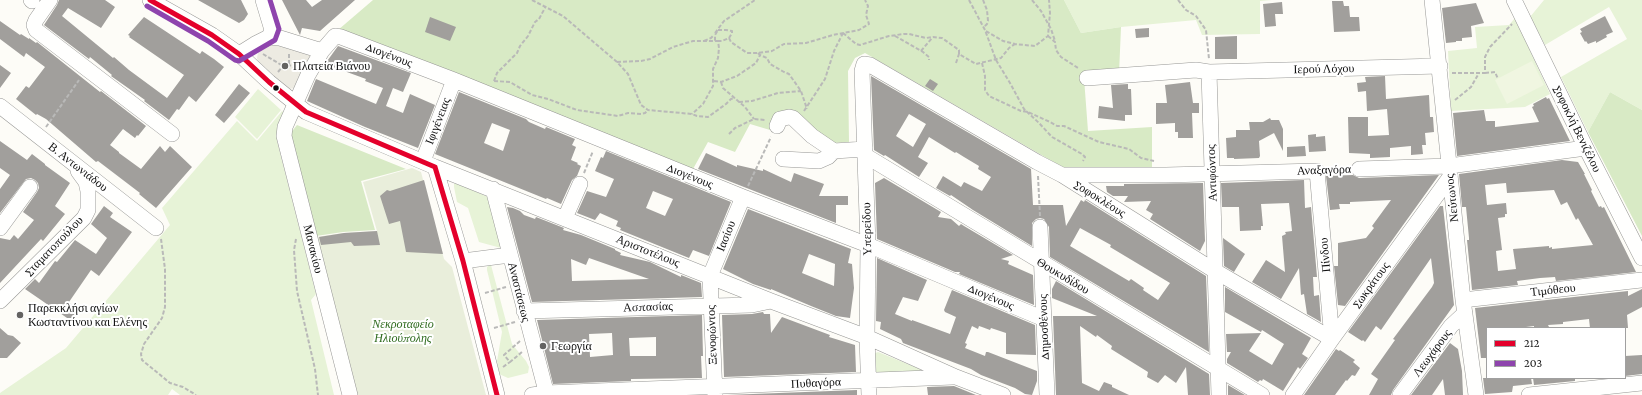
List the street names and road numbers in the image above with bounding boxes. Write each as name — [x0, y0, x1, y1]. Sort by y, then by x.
street label: Διογένους — [363, 39, 415, 71]
street label: Ιερού Λόχου — [1293, 61, 1355, 77]
street label: Σοφοκλή Βενιζέλου — [1550, 83, 1604, 175]
street label: Ιφιγένειας — [422, 95, 454, 147]
street label: Β. Αντωνιάδου — [45, 139, 111, 195]
street label: Αντιφώντος — [1204, 144, 1220, 202]
street label: Διογένους — [664, 160, 716, 192]
street label: Αναξαγόρα — [1297, 162, 1351, 178]
street label: Νεύτωνος — [1442, 173, 1462, 223]
street label: Σοφοκλέους — [1071, 177, 1129, 221]
street label: Υπερείδου — [859, 202, 875, 256]
street label: Σταματοπούλου — [22, 213, 86, 279]
street label: Ιασίου — [713, 219, 739, 253]
street label: Μανακίου — [300, 223, 326, 275]
street label: Αριστοτέλους — [614, 232, 682, 270]
street label: Πίνδου — [1316, 237, 1334, 273]
street label: Θουκυδίδου — [1034, 255, 1092, 297]
street label: Σωκράτους — [1349, 259, 1393, 311]
street label: Αναστάσεως — [505, 261, 533, 323]
street label: Τιμόθεου — [1530, 280, 1576, 300]
street label: Διογένους — [966, 281, 1016, 313]
street label: Δημοσθένους — [1036, 294, 1052, 360]
street label: Ασπασίας — [623, 299, 673, 315]
street label: Ξενοφώντος — [704, 305, 720, 365]
street label: Λεωχάρους — [1409, 326, 1455, 380]
street label: Πυθαγόρα — [791, 374, 841, 392]

